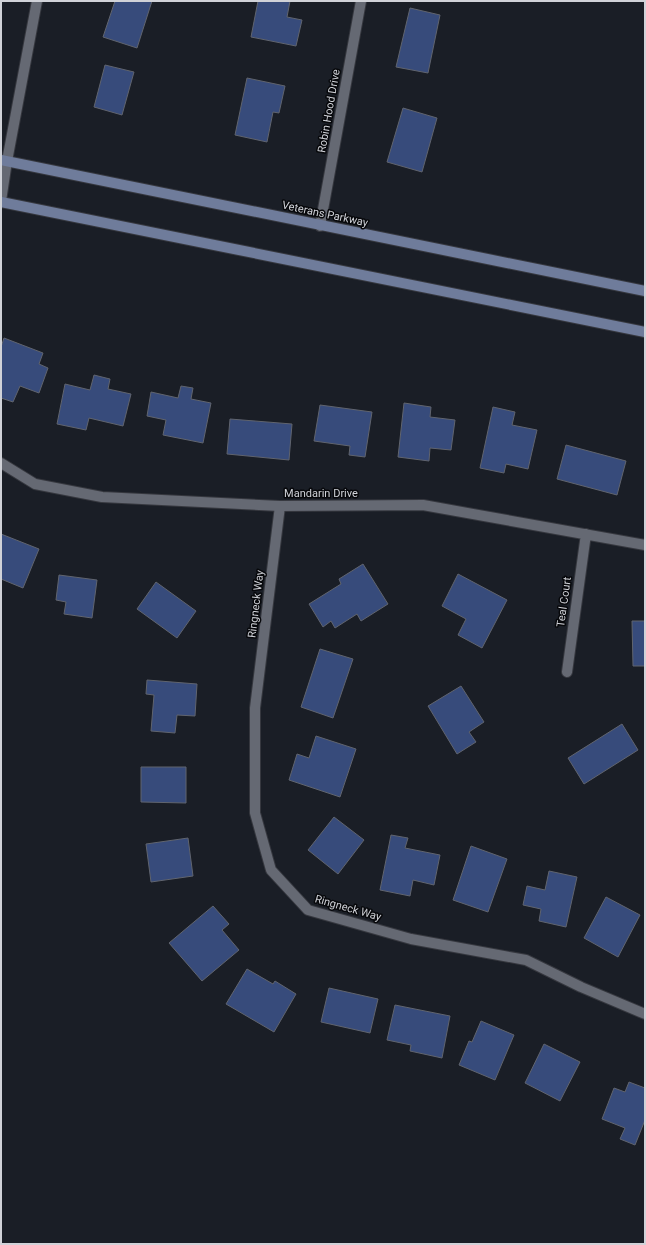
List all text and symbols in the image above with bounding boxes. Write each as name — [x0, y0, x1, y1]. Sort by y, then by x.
street label: Robin Hood Drive — [315, 68, 343, 154]
street label: Veterans Parkway — [281, 199, 370, 230]
street label: Mandarin Drive — [284, 487, 358, 500]
street label: Ringneck Way — [245, 568, 267, 639]
street label: Teal Court — [554, 576, 574, 628]
street label: Ringneck Way — [313, 892, 383, 924]

